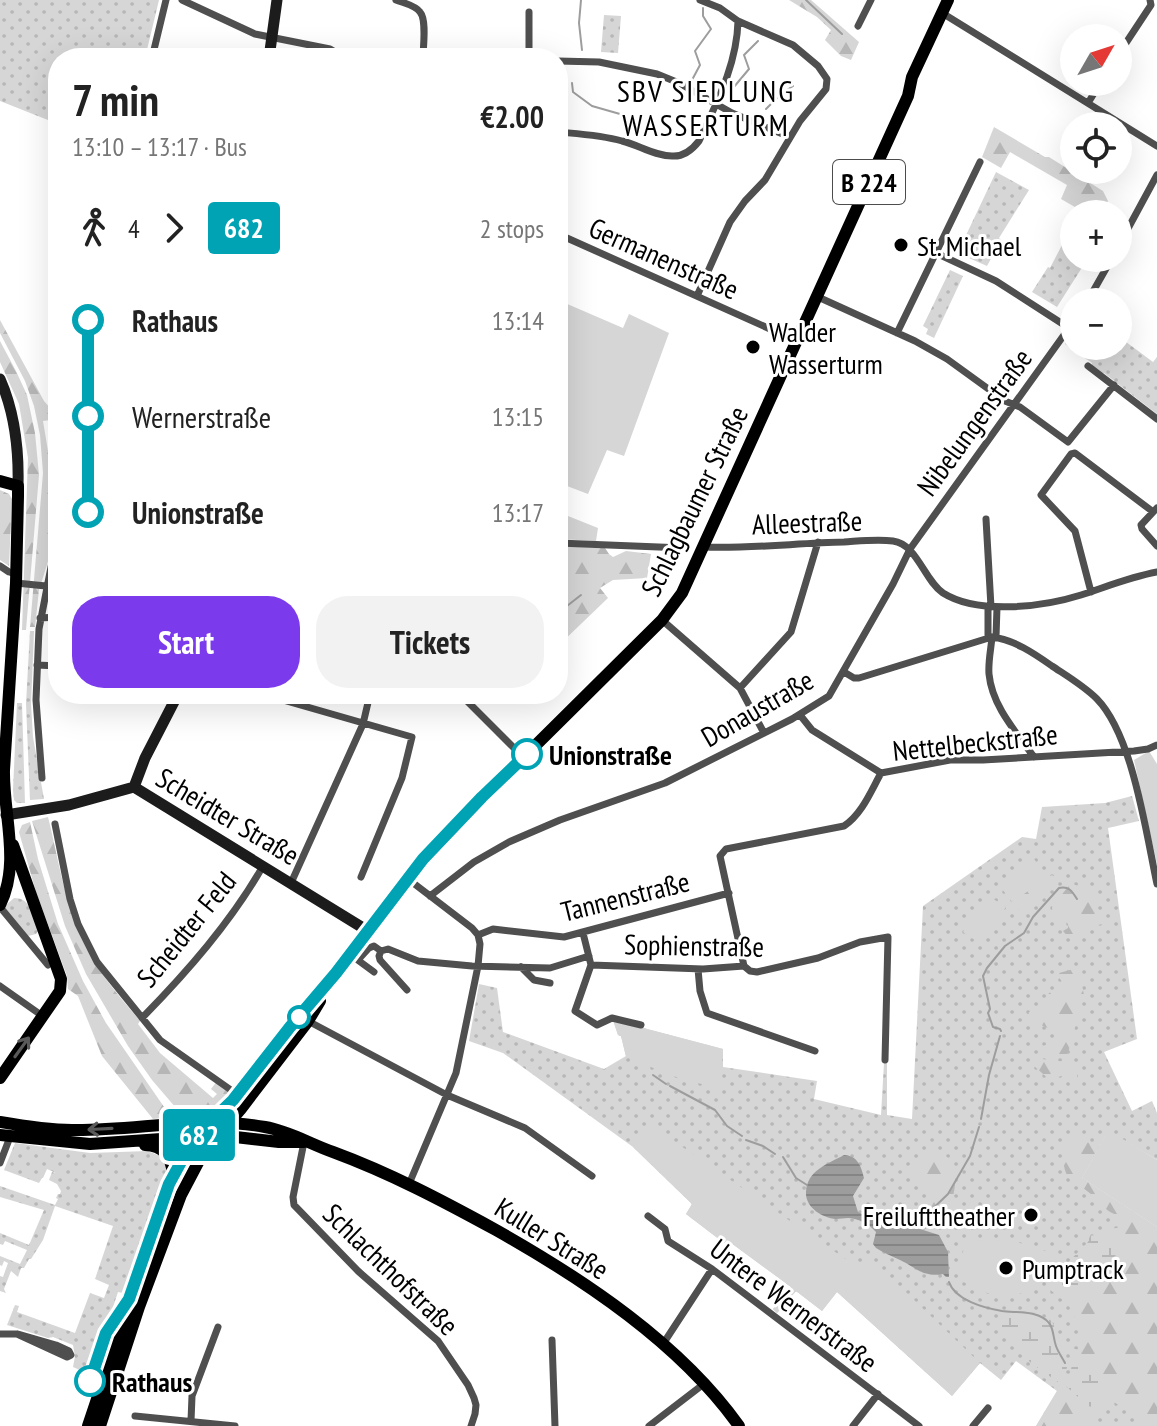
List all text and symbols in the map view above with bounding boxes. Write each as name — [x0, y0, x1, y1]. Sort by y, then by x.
north arrow — [1060, 24, 1132, 96]
map controls — [1060, 24, 1132, 360]
text: 7 min — [72, 71, 159, 128]
district label: SBV SIEDLUNG WASSERTURM — [617, 71, 795, 144]
text: €2.00 — [480, 97, 544, 136]
button: locate — [1060, 112, 1132, 184]
text: 13:10 – 13:17 · Bus — [72, 130, 247, 163]
road number: B 224 — [833, 160, 905, 204]
button: + — [1060, 200, 1132, 272]
icon: walk — [72, 206, 116, 250]
icon: forward — [152, 206, 196, 250]
text: 682 — [224, 209, 264, 246]
street label: Germanenstraße — [583, 209, 745, 307]
text: 4 — [128, 212, 140, 245]
text: 2 stops — [480, 212, 544, 245]
place label: St. Michael — [917, 227, 1022, 264]
marker: St. Michael — [892, 236, 910, 254]
button: − — [1060, 288, 1132, 360]
text: Rathaus — [132, 301, 218, 340]
text: 13:14 — [492, 304, 544, 337]
place label: Walder Wasserturm — [769, 313, 883, 382]
marker: Walder Wasserturm — [744, 338, 762, 356]
street label: Nibelungenstraße — [908, 341, 1040, 503]
text: Wernerstraße — [132, 397, 271, 436]
text: 13:15 — [492, 400, 544, 433]
street label: Schlagbaumer Straße — [632, 400, 756, 602]
text: Unionstraße — [132, 493, 264, 532]
text: 13:17 — [492, 496, 544, 529]
street label: Alleestraße — [751, 502, 863, 542]
button: Start — [72, 596, 300, 688]
button: Tickets — [316, 596, 544, 688]
street label: Donaustraße — [694, 661, 820, 755]
street label: Nettelbeckstraße — [891, 715, 1059, 769]
place label: Unionstraße — [549, 736, 672, 773]
marker: Unionstraße — [512, 739, 542, 769]
street label: Scheidter Straße — [150, 759, 306, 873]
street label: Tannenstraße — [557, 862, 693, 930]
street label: Scheidter Feld — [128, 864, 244, 994]
street label: Sophienstraße — [624, 925, 764, 965]
unlabelled marker — [288, 1006, 310, 1028]
one-way arrow — [14, 1037, 30, 1059]
line badge: 682 — [153, 1109, 245, 1161]
text: 682 — [179, 1116, 219, 1153]
one-way arrow — [87, 1122, 114, 1137]
street label: Kuller Straße — [488, 1189, 616, 1287]
street label: Schlachthofstraße — [315, 1195, 467, 1343]
place label: Freilufttheather — [863, 1197, 1015, 1234]
marker: Freilufttheather — [1022, 1206, 1040, 1224]
street label: Untere Wernerstraße — [703, 1230, 885, 1380]
place label: Pumptrack — [1022, 1250, 1124, 1287]
marker: Pumptrack — [997, 1259, 1015, 1277]
place label: Rathaus — [112, 1363, 192, 1400]
marker: Rathaus — [75, 1366, 105, 1396]

